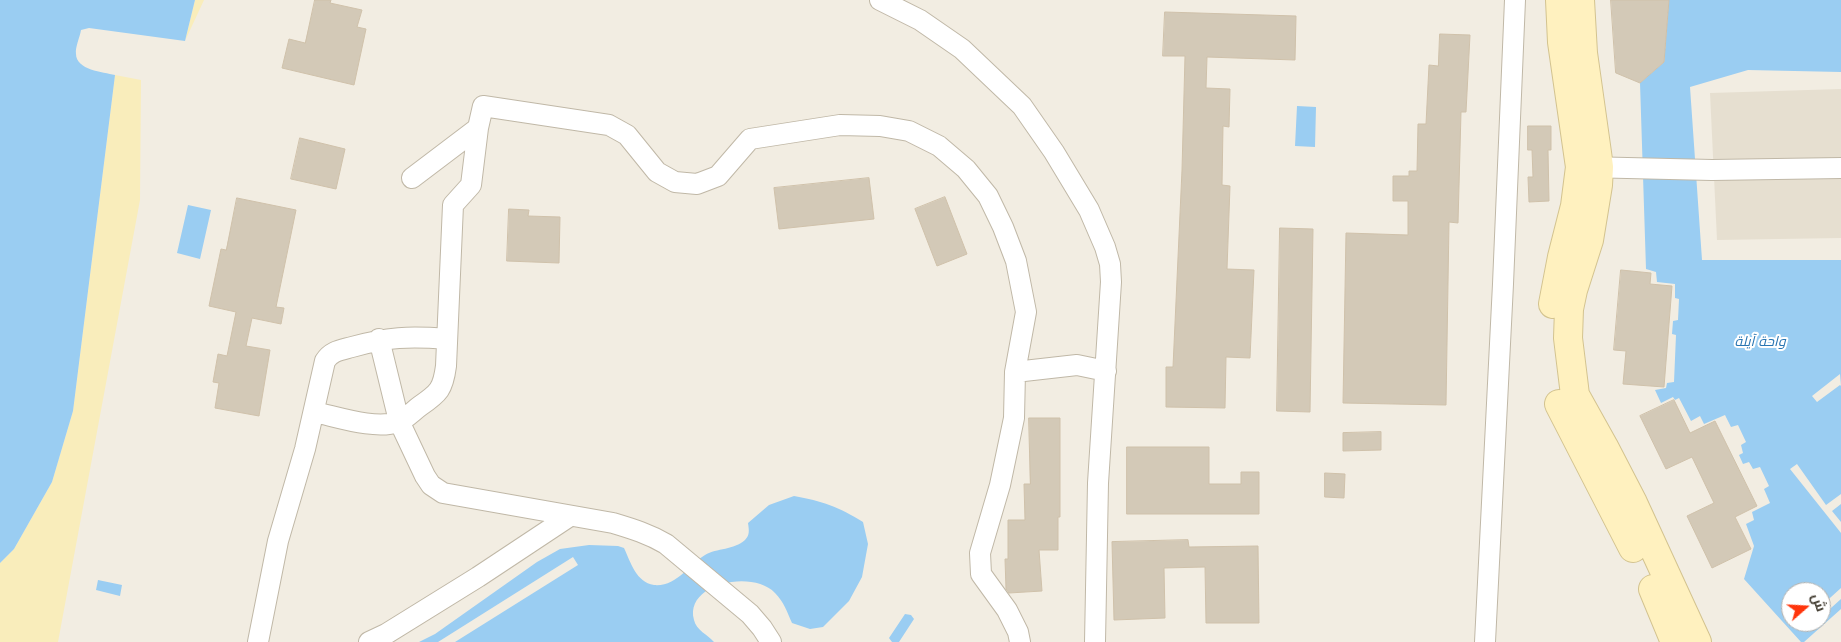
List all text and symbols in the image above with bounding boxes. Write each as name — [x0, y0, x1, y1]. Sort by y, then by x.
water label: واحة آيلة — [1734, 334, 1786, 350]
north arrow — [1781, 582, 1831, 632]
text: ش — [1809, 591, 1830, 614]

